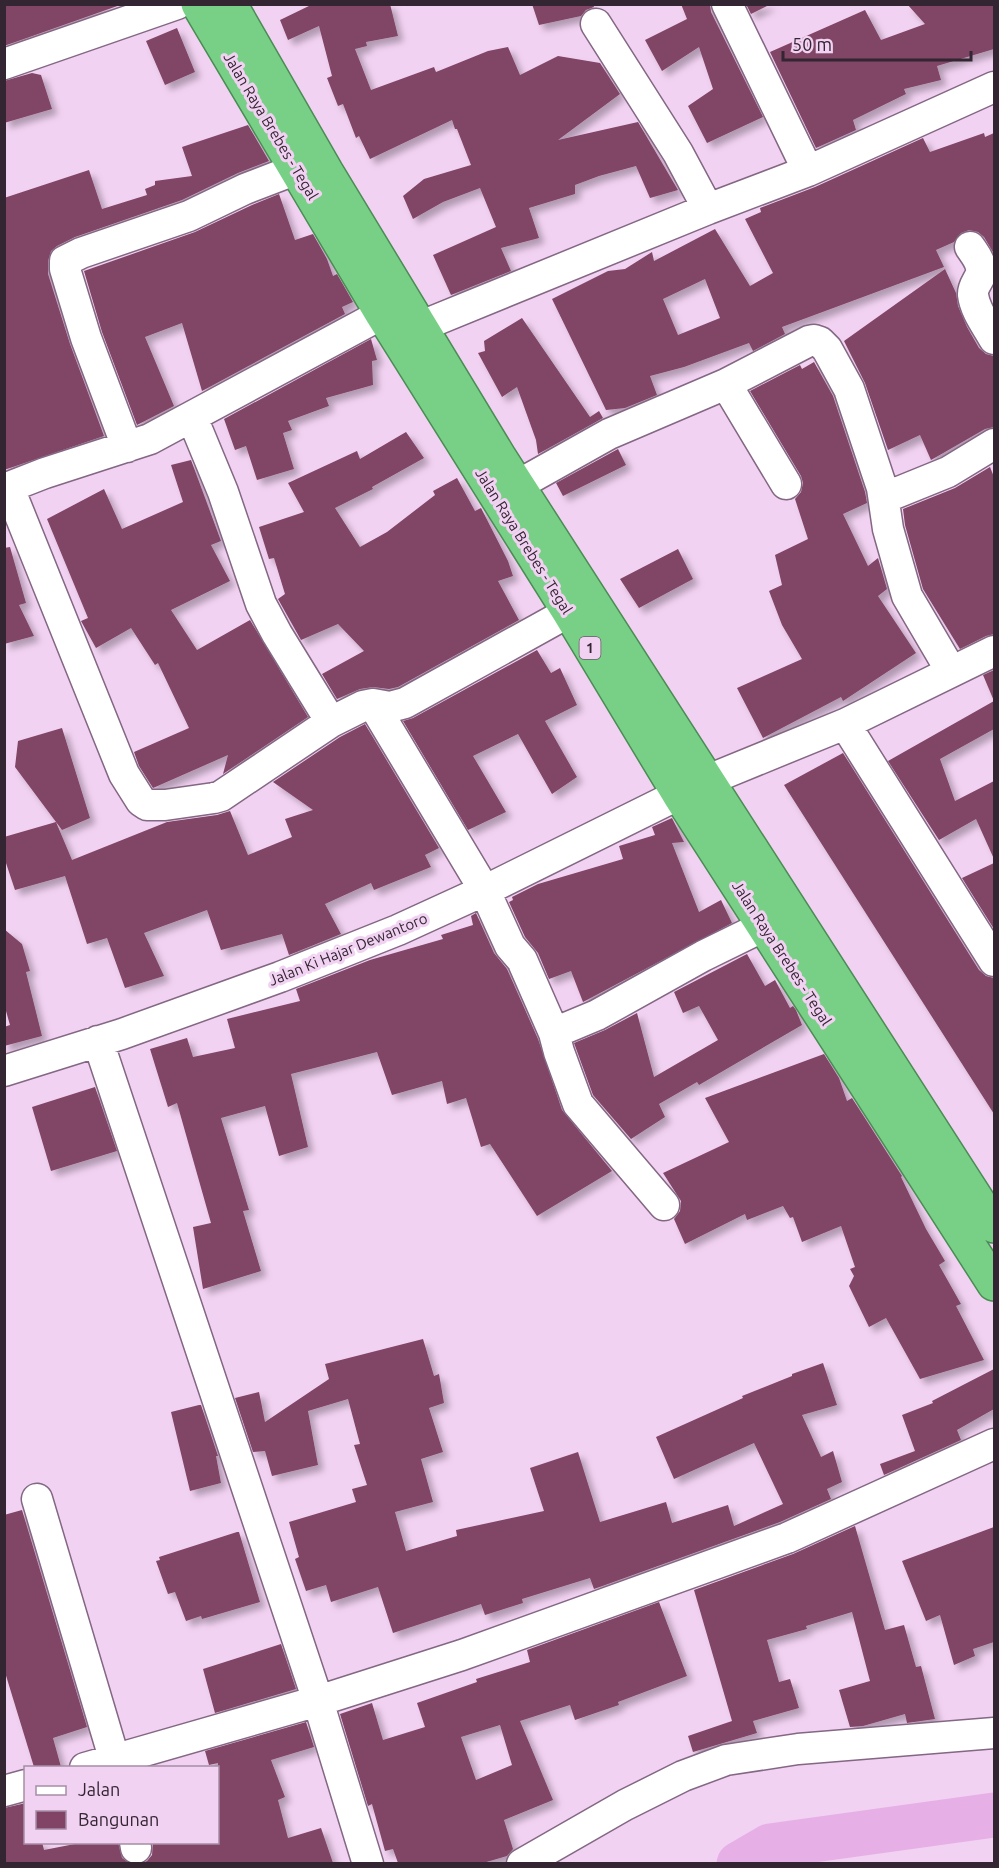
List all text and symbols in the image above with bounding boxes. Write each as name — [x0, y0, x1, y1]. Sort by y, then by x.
scale bar — [783, 24, 970, 62]
text: 50 m — [792, 34, 832, 54]
street label: Jalan Raya Brebes - Tegal — [220, 49, 322, 203]
street label: Jalan Raya Brebes - Tegal — [472, 465, 576, 617]
road number: 1 — [580, 637, 600, 659]
street label: Jalan Raya Brebes - Tegal — [729, 878, 835, 1028]
street label: Jalan Ki Hajar Dewantoro — [266, 909, 430, 989]
legend — [24, 1766, 219, 1844]
text: Jalan — [78, 1779, 120, 1799]
text: Bangunan — [78, 1809, 159, 1829]

